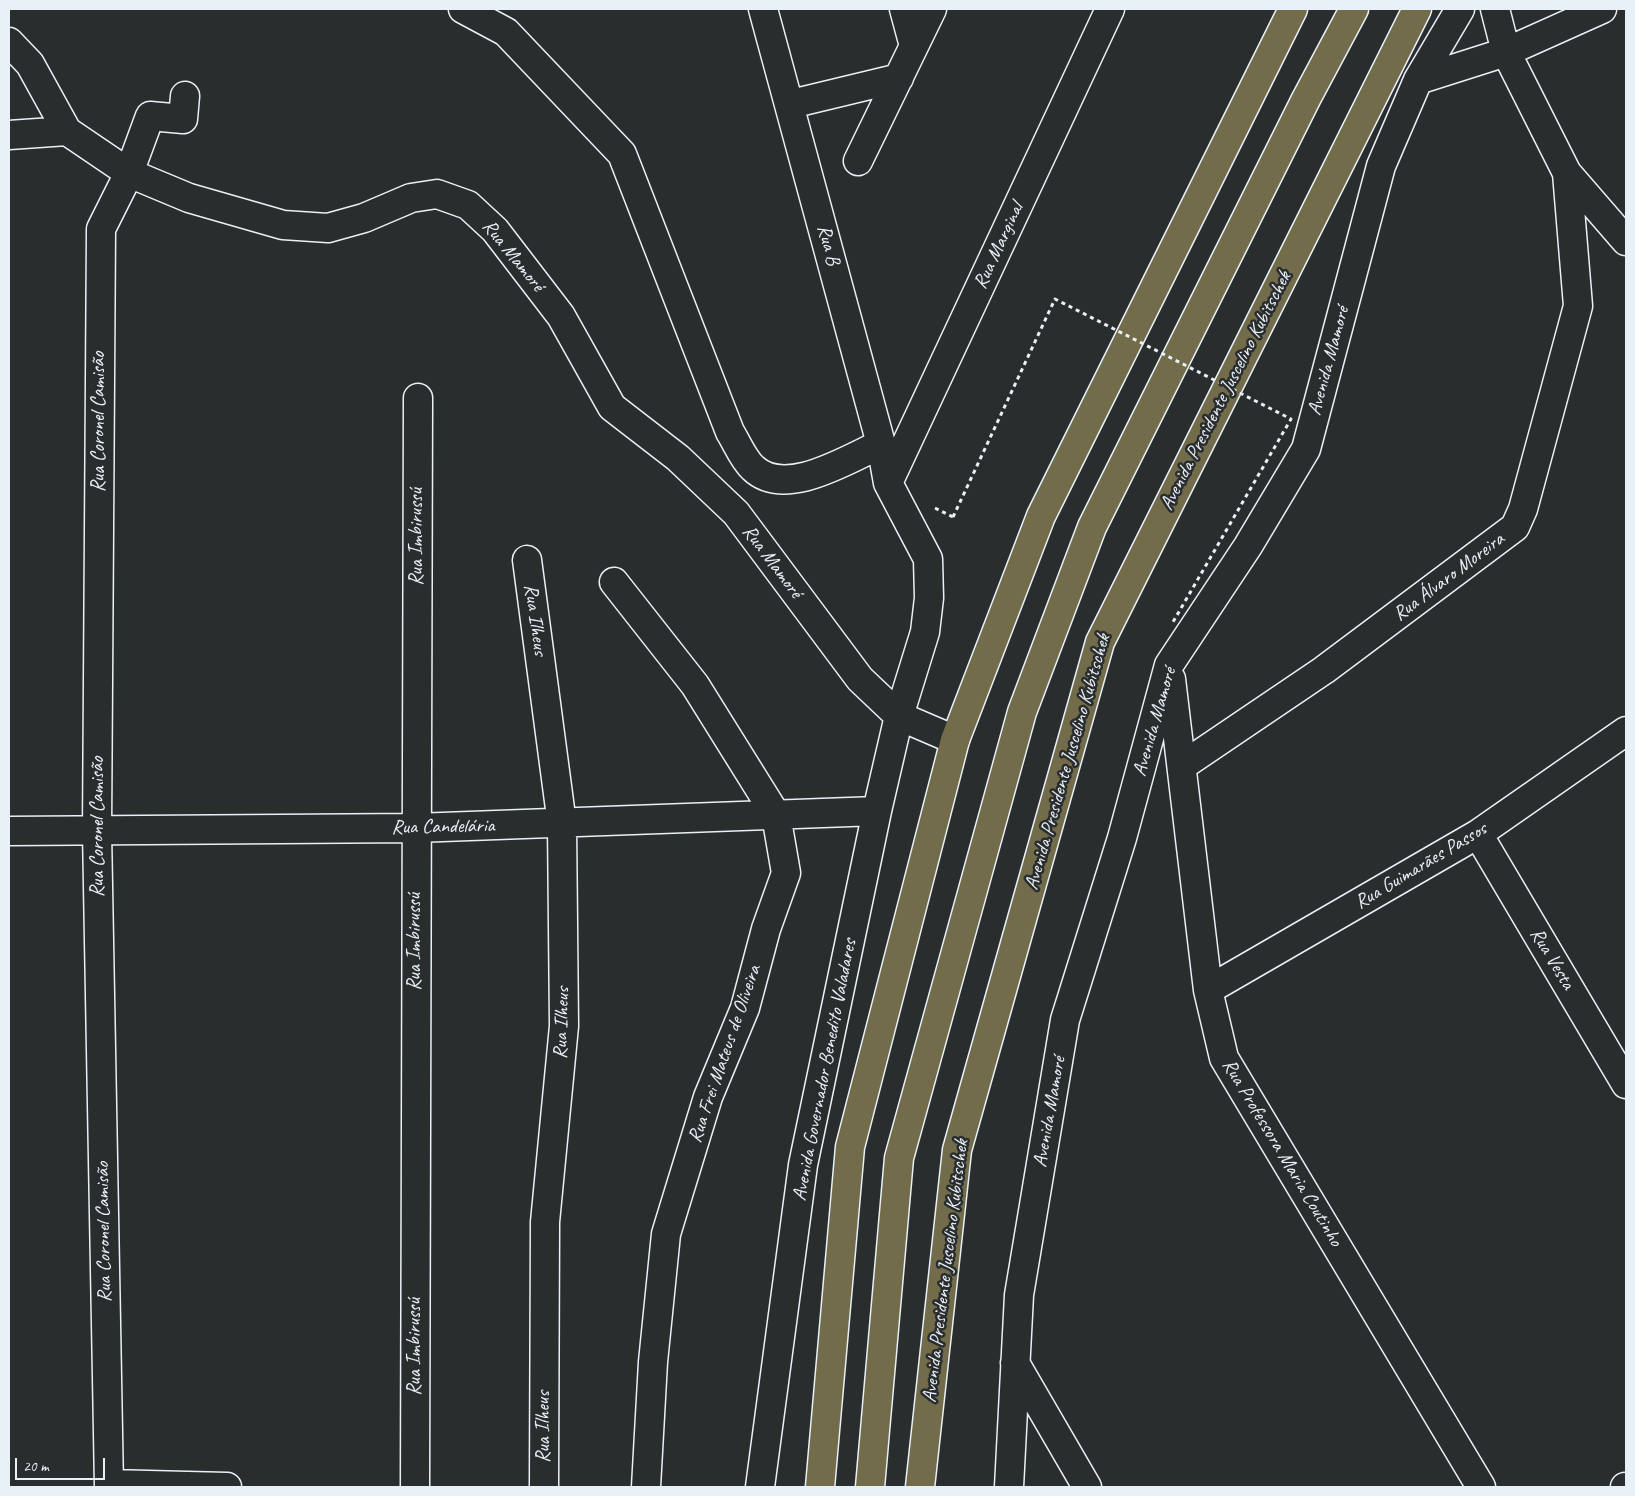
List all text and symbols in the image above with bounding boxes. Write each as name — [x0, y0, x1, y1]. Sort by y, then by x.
street label: Rua Marginal — [969, 199, 1029, 293]
street label: Rua Mamoré — [477, 215, 549, 297]
street label: Rua B — [811, 222, 845, 268]
street label: Avenida Presidente Juscelino Kubitschek — [1155, 268, 1297, 514]
street label: Avenida Mamoré — [1303, 304, 1355, 418]
street label: Rua Coronel Camisão — [87, 352, 111, 492]
street label: Rua Imbirussú — [405, 488, 429, 586]
street label: Rua Mamoré — [737, 521, 807, 603]
street label: Rua Álvaro Moreira — [1389, 527, 1509, 627]
street label: Rua Ilheus — [518, 583, 552, 657]
street label: Avenida Presidente Juscelino Kubitschek — [1020, 631, 1116, 893]
street label: Avenida Mamoré — [1128, 665, 1182, 779]
street label: Rua Coronel Camisão — [86, 757, 110, 897]
street label: Rua Candelária — [391, 814, 495, 840]
street label: Rua Guimarães Passos — [1351, 817, 1491, 915]
street label: Rua Imbirussú — [403, 893, 427, 991]
street label: Rua Vesta — [1524, 924, 1580, 994]
street label: Avenida Governador Benedito Valadares — [788, 937, 862, 1203]
street label: Rua Frei Mateus de Oliveira — [683, 962, 767, 1146]
street label: Rua Ilheus — [549, 987, 575, 1059]
street label: Avenida Mamoré — [1028, 1055, 1072, 1169]
street label: Rua Professora Maria Coutinho — [1217, 1055, 1347, 1251]
street label: Avenida Presidente Juscelino Kubitschek — [918, 1138, 974, 1404]
street label: Rua Coronel Camisão — [91, 1161, 117, 1303]
street label: Rua Imbirussú — [403, 1298, 427, 1396]
street label: Rua Ilheus — [532, 1391, 556, 1463]
scale bar — [18, 1448, 108, 1480]
text: 20 m — [23, 1457, 49, 1476]

